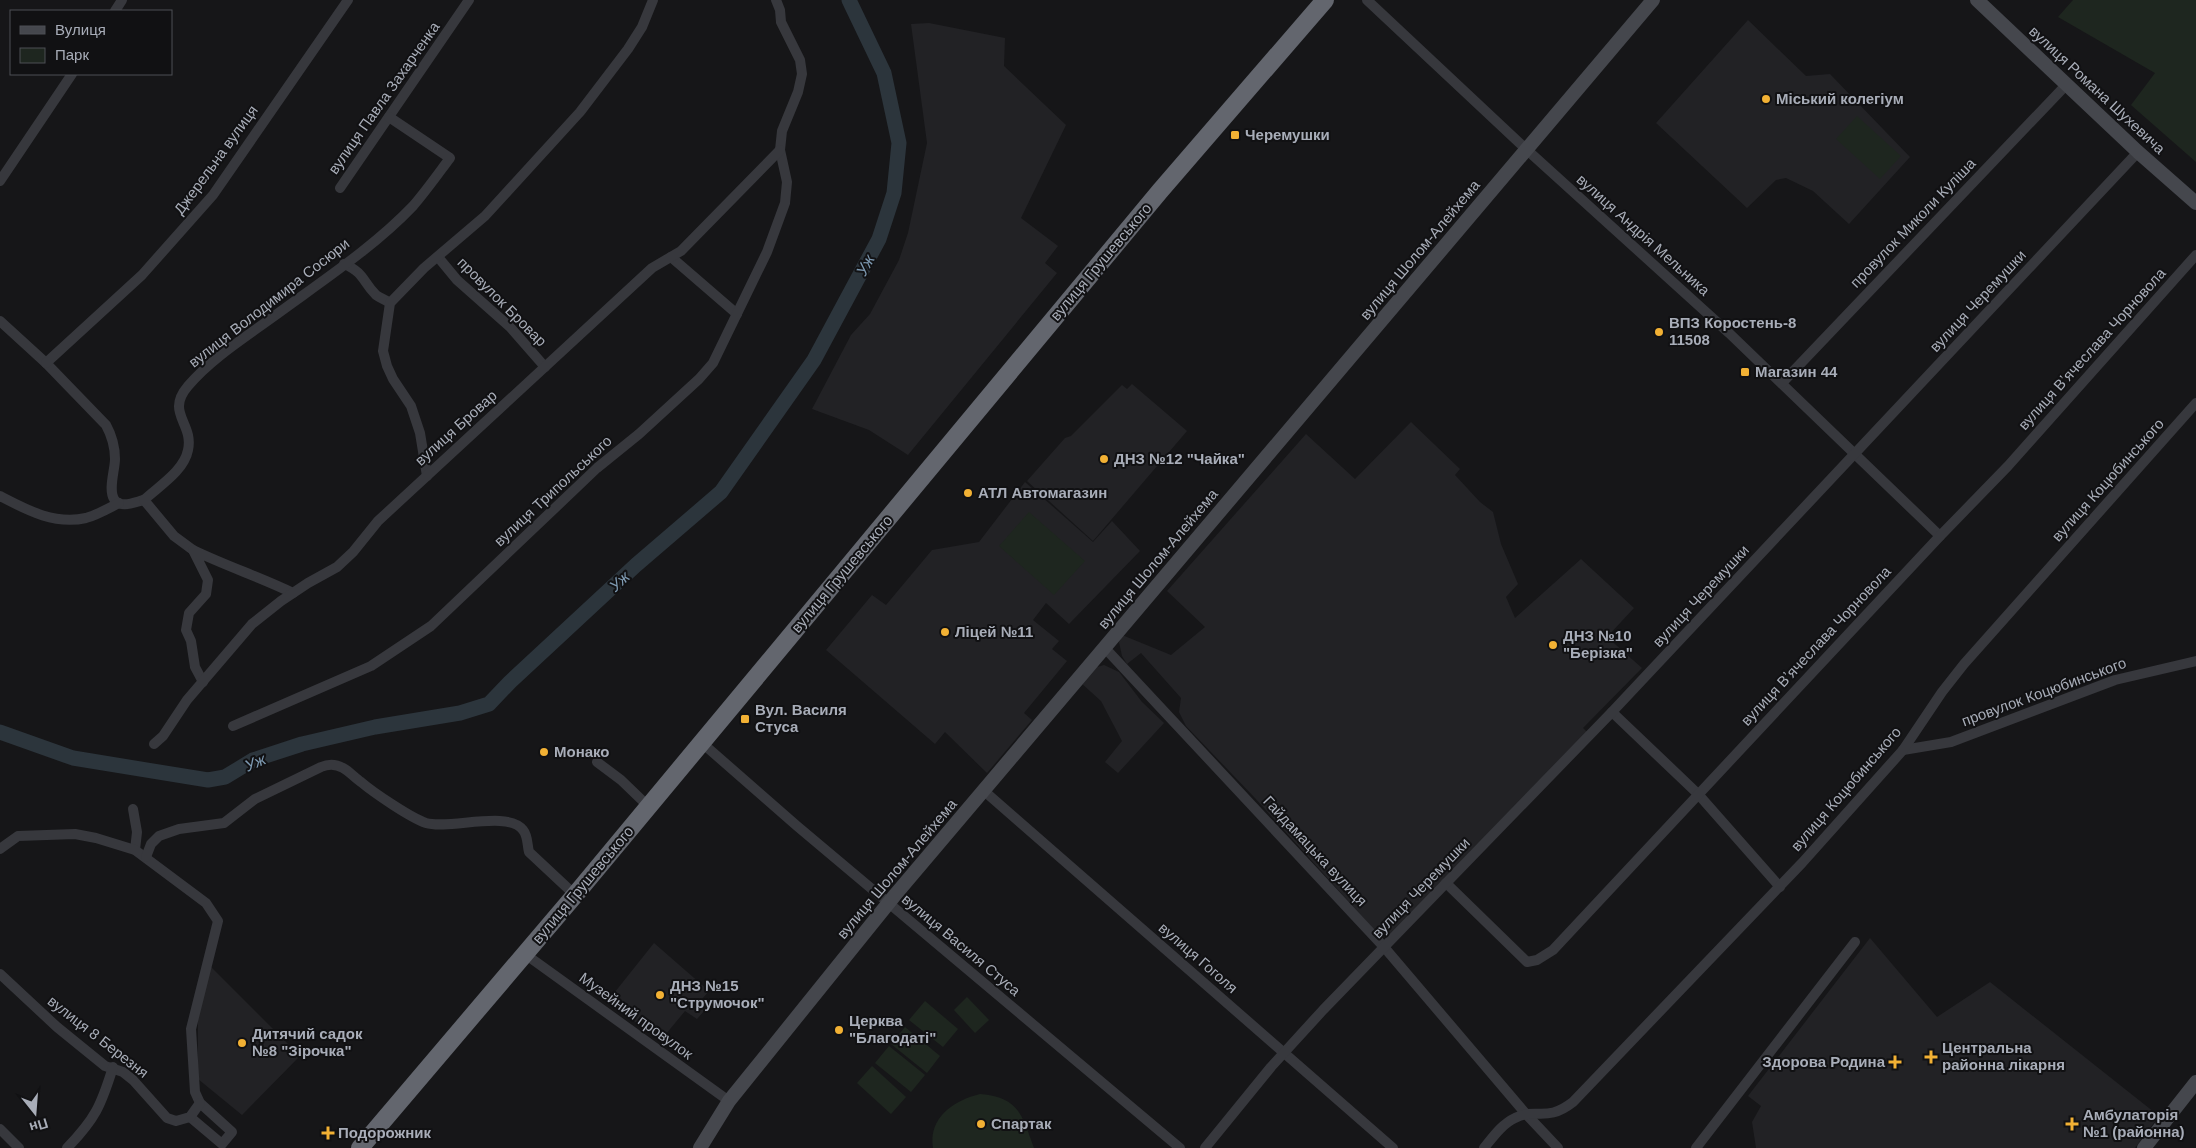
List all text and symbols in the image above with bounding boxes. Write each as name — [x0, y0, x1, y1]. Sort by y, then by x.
legend — [10, 10, 172, 75]
street label: вулиця Павла Захарченка — [325, 18, 443, 177]
text: Вулиця — [55, 21, 106, 38]
street label: вулиця Романа Шухевича — [2026, 22, 2169, 157]
text: Парк — [55, 46, 89, 63]
place label: Міський колегіум — [1776, 90, 1904, 107]
marker: Міський колегіум — [1760, 93, 1772, 105]
street label: Джерельна вулиця — [170, 102, 261, 218]
place label: Черемушки — [1245, 126, 1330, 143]
marker: Черемушки — [1229, 129, 1241, 141]
street label: провулок Миколи Куліша — [1846, 154, 1979, 291]
street label: вулиця Андрія Мельника — [1573, 170, 1714, 299]
street label: вулиця Шолом-Алейхема — [1356, 176, 1483, 323]
street label: вулиця Грушевського — [1047, 200, 1155, 324]
street label: вулиця Володимира Сосюри — [185, 235, 352, 371]
street label: вулиця Черемушки — [1926, 246, 2029, 355]
water label: Уж — [853, 251, 878, 279]
street label: провулок Бровар — [454, 254, 550, 350]
street label: вулиця Вʼячеслава Чорновола — [2015, 264, 2169, 433]
place label: ВПЗ Коростень-8 11508 — [1669, 314, 1796, 348]
marker: ВПЗ Коростень-8 11508 — [1653, 326, 1665, 338]
place label: Магазин 44 — [1755, 363, 1838, 380]
marker: Магазин 44 — [1739, 366, 1751, 378]
street label: вулиця Бровар — [411, 387, 500, 469]
street label: вулиця Коцюбинського — [2048, 415, 2167, 544]
street label: вулиця Трипольського — [490, 432, 615, 550]
place label: ДНЗ №12 "Чайка" — [1114, 450, 1245, 467]
marker: ДНЗ №12 "Чайка" — [1098, 453, 1110, 465]
place label: АТЛ Автомагазин — [978, 484, 1107, 501]
street label: вулиця Шолом-Алейхема — [1094, 485, 1221, 632]
marker: АТЛ Автомагазин — [962, 487, 974, 499]
street label: вулиця Грушевського — [788, 512, 896, 636]
street label: вулиця Черемушки — [1649, 541, 1752, 650]
street label: вулиця Вʼячеслава Чорновола — [1737, 562, 1894, 729]
water label: Уж — [605, 567, 634, 595]
place label: Ліцей №11 — [955, 623, 1033, 640]
marker: Ліцей №11 — [939, 626, 951, 638]
place label: ДНЗ №10 "Берізка" — [1563, 627, 1633, 661]
marker: ДНЗ №10 "Берізка" — [1547, 639, 1559, 651]
street label: провулок Коцюбинського — [1959, 654, 2128, 729]
place label: Вул. Василя Стуса — [755, 701, 847, 735]
marker: Вул. Василя Стуса — [739, 713, 751, 725]
street label: вулиця Коцюбинського — [1787, 723, 1904, 854]
place label: Монако — [554, 743, 610, 760]
marker: Монако — [538, 746, 550, 758]
water label: Уж — [241, 750, 269, 775]
street label: Гайдамацька вулиця — [1260, 792, 1371, 909]
street label: вулиця Шолом-Алейхема — [833, 795, 960, 942]
street label: вулиця Грушевського — [529, 823, 637, 947]
street label: вулиця Черемушки — [1368, 834, 1473, 941]
street label: вулиця Василя Стуса — [899, 890, 1024, 999]
street label: вулиця Гоголя — [1156, 919, 1241, 996]
street label: Музейний провулок — [576, 969, 697, 1063]
place label: ДНЗ №15 "Струмочок" — [670, 977, 765, 1011]
marker: ДНЗ №15 "Струмочок" — [654, 989, 666, 1001]
street label: вулиця 8 Березня — [45, 992, 152, 1081]
place label: Церква "Благодаті" — [849, 1012, 936, 1046]
marker: Церква "Благодаті" — [833, 1024, 845, 1036]
place label: Дитячий садок №8 "Зірочка" — [252, 1025, 363, 1059]
marker: Дитячий садок №8 "Зірочка" — [236, 1037, 248, 1049]
place label: Центральна районна лікарня — [1942, 1039, 2065, 1073]
marker: Центральна районна лікарня — [1924, 1050, 1938, 1064]
place label: Здорова Родина — [1762, 1053, 1886, 1070]
marker: Здорова Родина — [1889, 1056, 1901, 1068]
north arrow — [10, 1088, 60, 1138]
place label: Амбулаторія №1 (районна) — [2083, 1106, 2185, 1140]
text: Пн — [28, 1115, 50, 1136]
place label: Спартак — [991, 1115, 1052, 1132]
marker: Амбулаторія №1 (районна) — [2065, 1117, 2079, 1131]
marker: Спартак — [975, 1118, 987, 1130]
place label: Подорожник — [338, 1124, 431, 1141]
marker: Подорожник — [322, 1127, 334, 1139]

